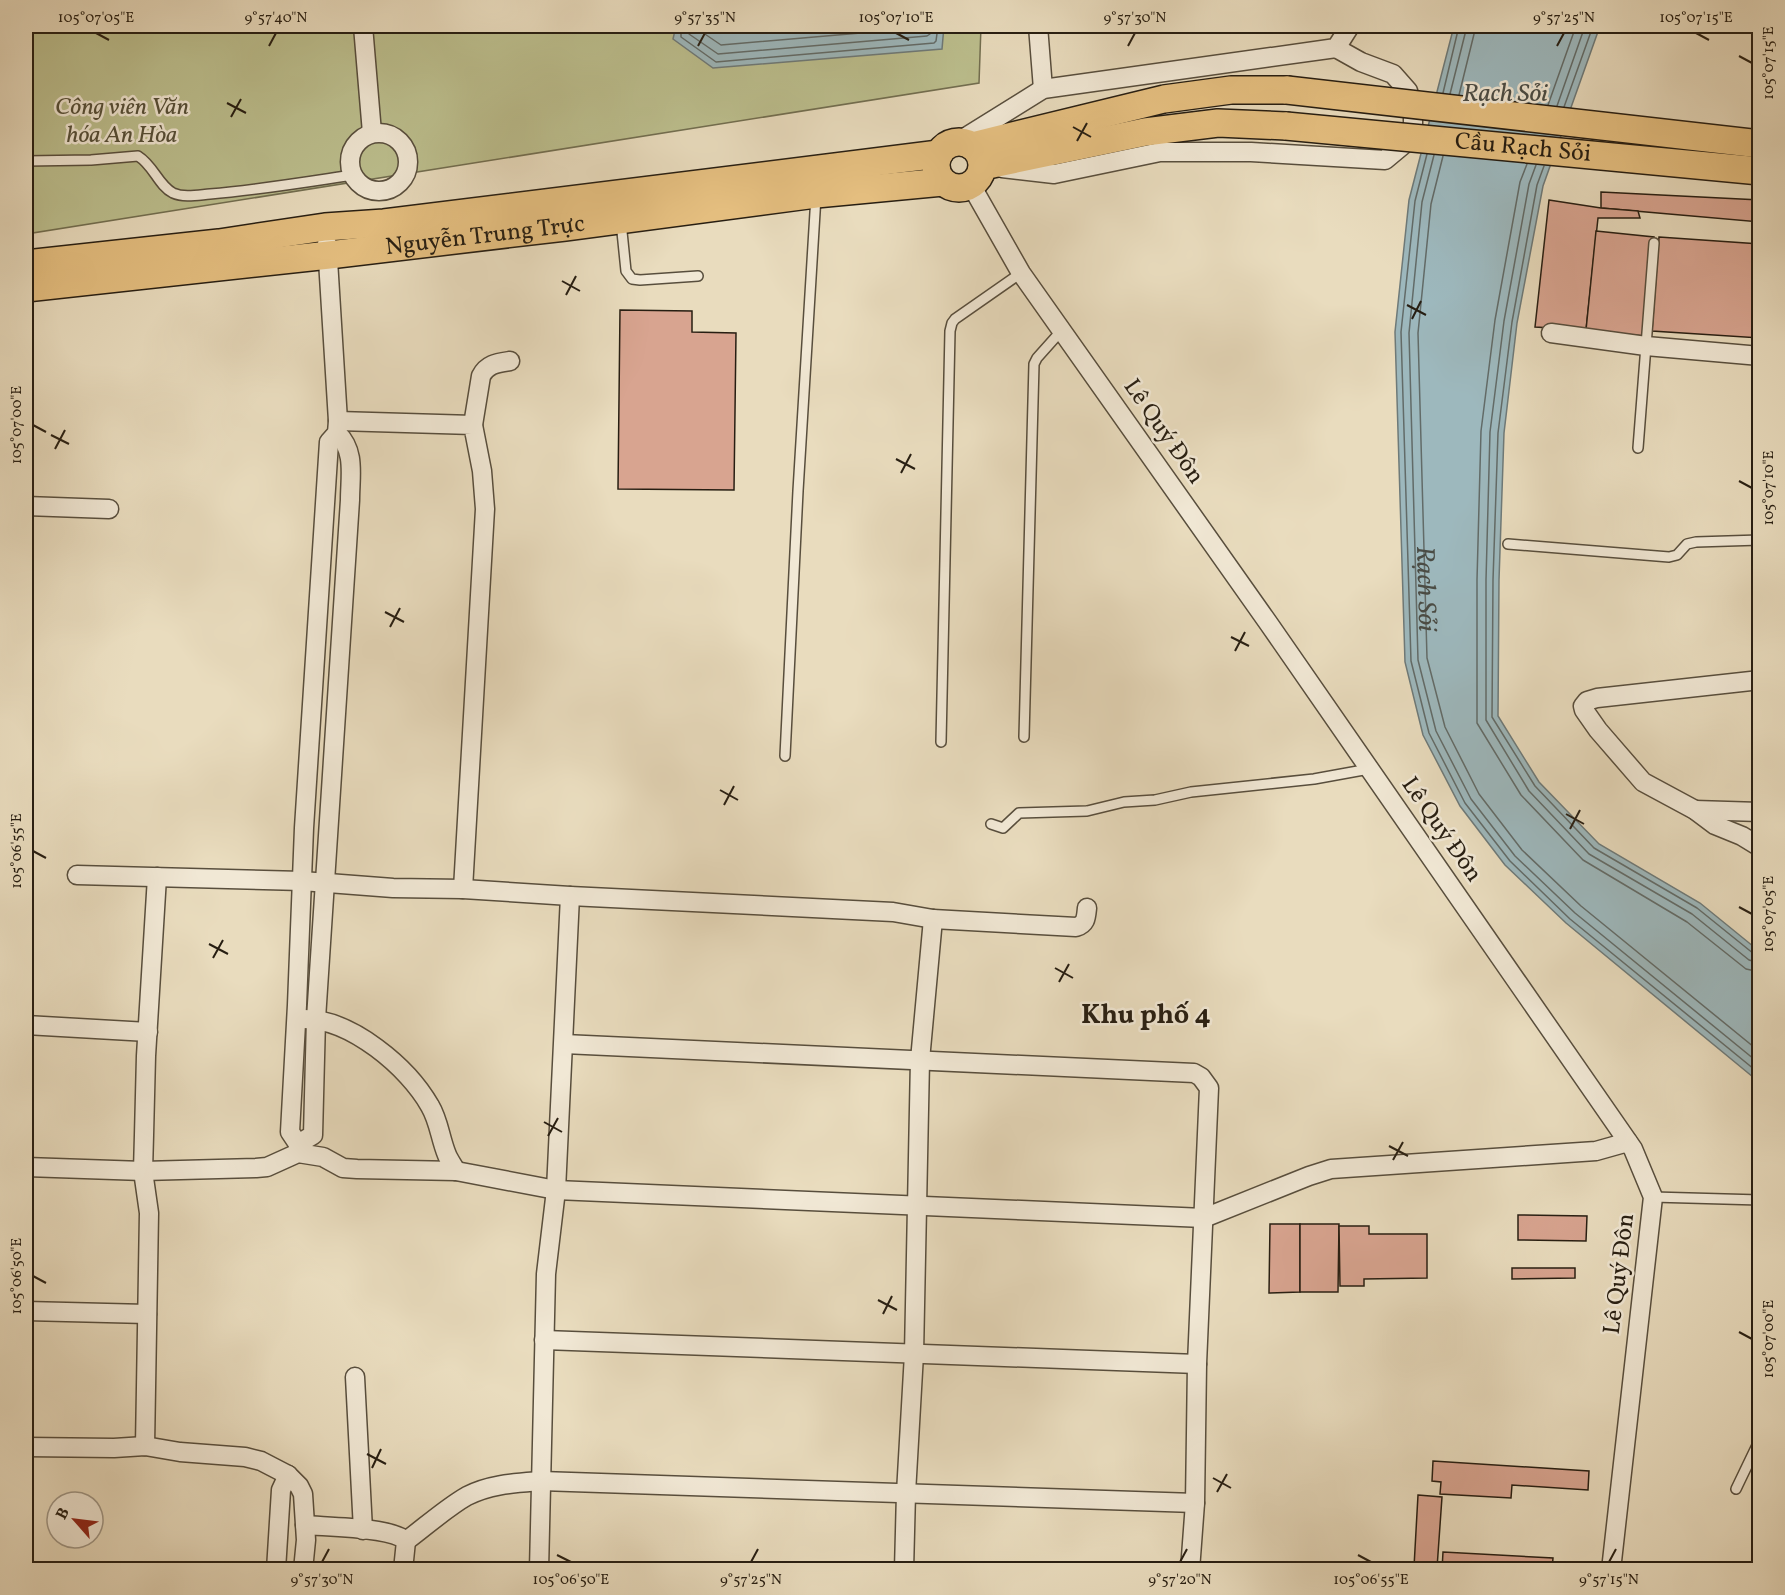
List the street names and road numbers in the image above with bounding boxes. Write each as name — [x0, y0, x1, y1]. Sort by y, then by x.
street label: Cầu Rạch Sỏi — [1453, 125, 1593, 172]
street label: Nguyễn Trung Trực — [383, 208, 587, 265]
street label: Lê Quý Đôn — [1114, 372, 1212, 492]
street label: Lê Quý Đôn — [1392, 770, 1490, 890]
street label: Lê Quý Đôn — [1596, 1212, 1644, 1336]

